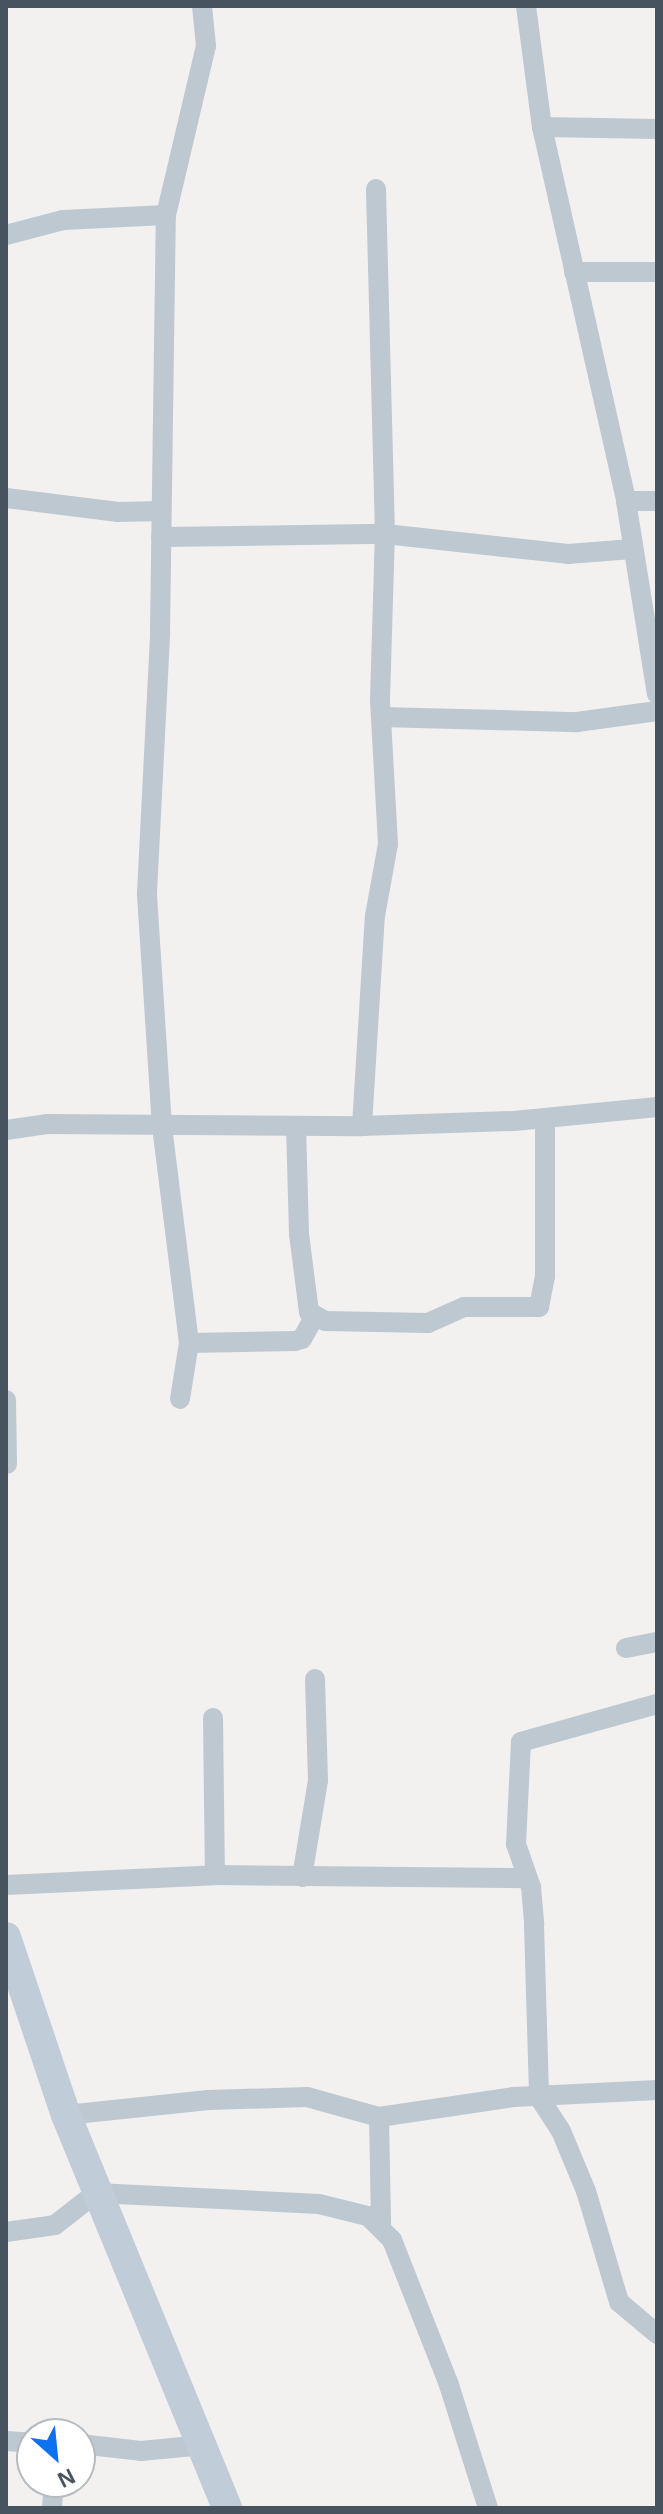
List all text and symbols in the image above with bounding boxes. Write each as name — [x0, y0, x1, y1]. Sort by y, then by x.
north arrow — [16, 2418, 96, 2498]
text: N — [53, 2463, 79, 2493]

